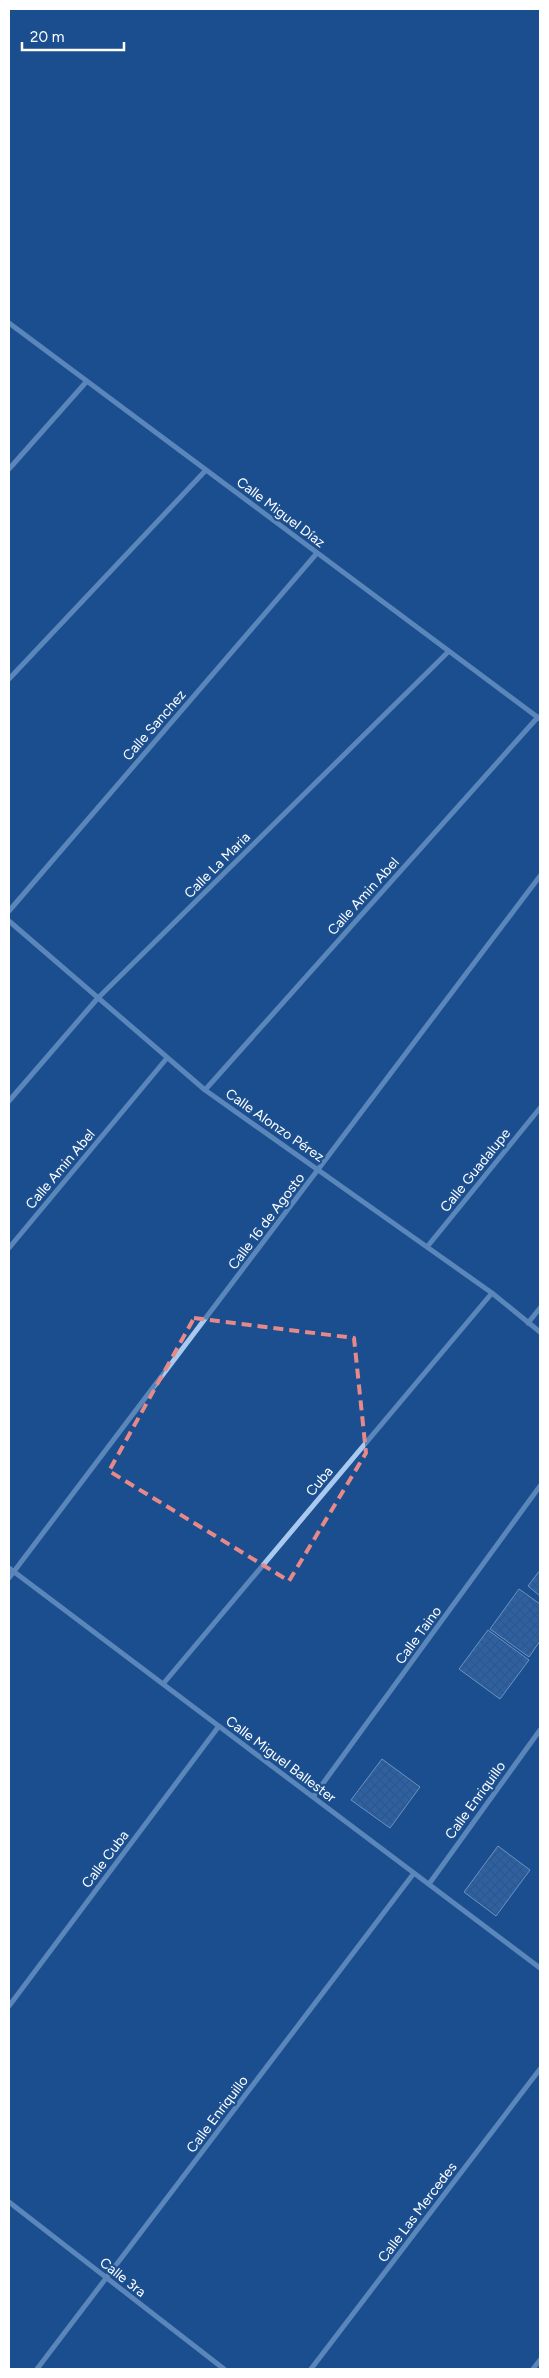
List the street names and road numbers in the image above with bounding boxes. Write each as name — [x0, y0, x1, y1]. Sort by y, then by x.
street label: Calle Miguel Díaz — [233, 474, 329, 551]
street label: Calle Sanchez — [119, 686, 190, 764]
street label: Calle La Maria — [181, 829, 254, 902]
street label: Calle Amin Abel — [324, 854, 403, 939]
street label: Calle Alonzo Pérez — [222, 1085, 327, 1166]
street label: Calle Guadalupe — [437, 1125, 514, 1215]
street label: Calle Amin Abel — [22, 1126, 99, 1213]
street label: Calle 16 de Agosto — [225, 1170, 308, 1273]
street label: Cuba — [302, 1463, 337, 1500]
street label: Calle Taino — [392, 1603, 445, 1668]
street label: Calle Miguel Ballester — [222, 1712, 339, 1807]
street label: Calle Enriquillo — [441, 1758, 509, 1843]
street label: Calle Cuba — [78, 1827, 133, 1891]
street label: Calle Enriquillo — [183, 2072, 252, 2156]
street label: Calle Las Mercedes — [374, 2159, 461, 2266]
street label: Calle 3ra — [96, 2254, 149, 2301]

